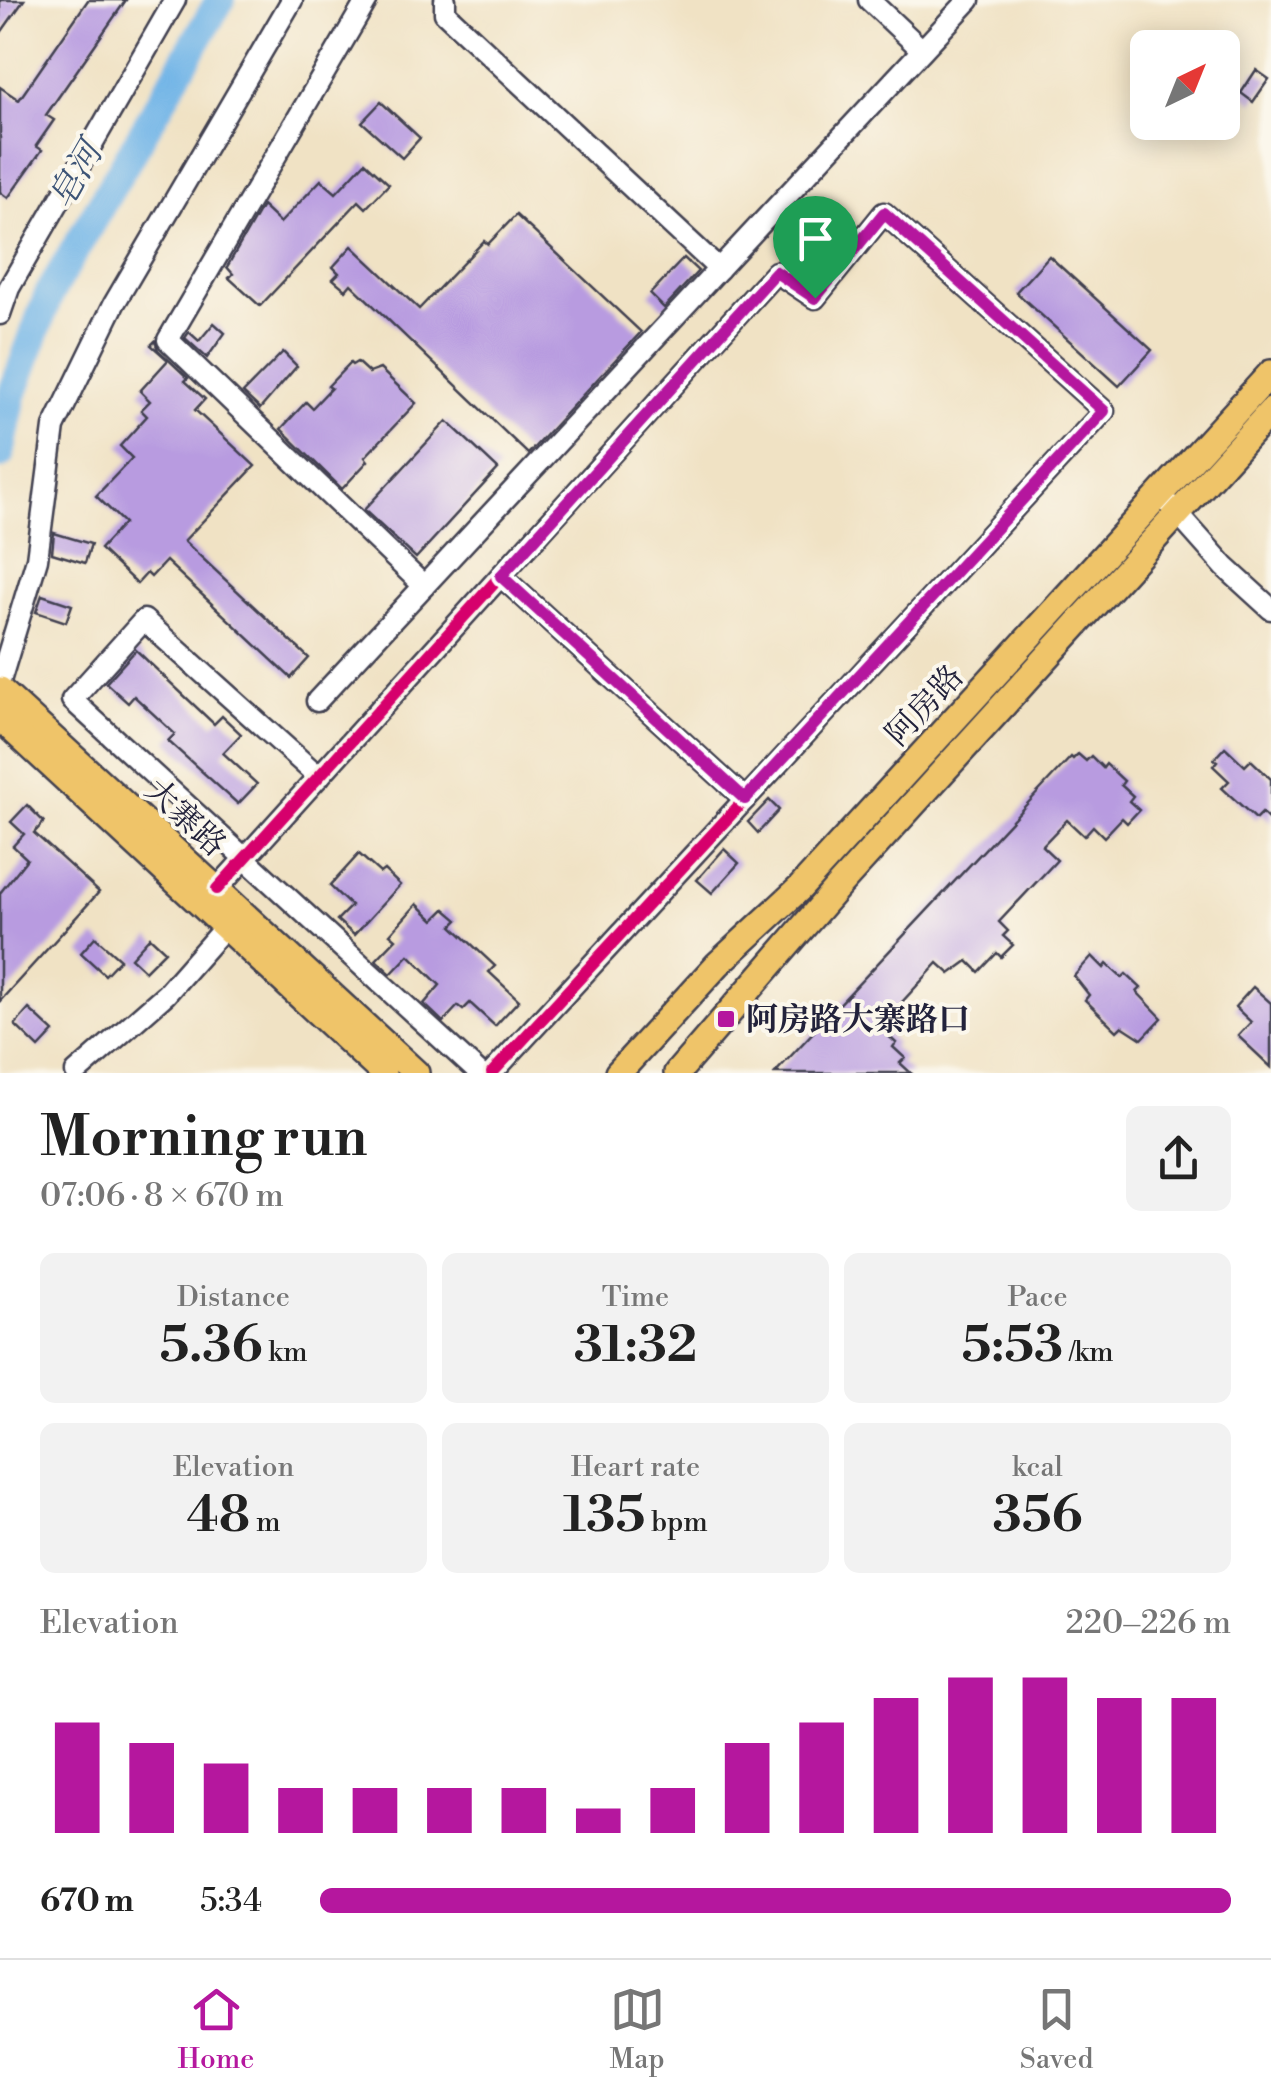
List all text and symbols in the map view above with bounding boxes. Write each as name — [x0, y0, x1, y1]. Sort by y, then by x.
north arrow — [1130, 30, 1240, 140]
map controls — [1130, 30, 1240, 140]
water label: 皂河 — [40, 129, 115, 217]
pin — [773, 196, 858, 299]
icon: arrive — [788, 211, 843, 266]
street label: 阿房路 — [877, 657, 972, 754]
street label: 大寨路 — [137, 770, 234, 865]
place label: 阿房路大寨路口 — [746, 1000, 970, 1040]
marker: 阿房路大寨路口 — [715, 1008, 737, 1030]
text: Morning run — [40, 1104, 368, 1173]
button: share — [1126, 1106, 1231, 1211]
text: 07:06 · 8 × 670 m — [40, 1176, 284, 1216]
text: Distance — [177, 1280, 290, 1315]
text: Time — [602, 1280, 669, 1315]
text: Pace — [1007, 1280, 1068, 1315]
text: 5.36 — [159, 1315, 263, 1377]
text: 31:32 — [574, 1315, 697, 1377]
text: 5:53 — [961, 1315, 1063, 1377]
text: km — [263, 1335, 308, 1370]
text: /km — [1063, 1335, 1114, 1370]
text: Elevation — [173, 1450, 294, 1485]
text: Heart rate — [571, 1450, 700, 1485]
text: kcal — [1012, 1450, 1063, 1485]
text: 48 — [187, 1485, 250, 1547]
text: 135 — [563, 1485, 645, 1547]
text: 356 — [992, 1485, 1083, 1547]
text: m — [250, 1505, 281, 1540]
text: bpm — [645, 1505, 708, 1540]
text: Elevation — [40, 1603, 179, 1643]
text: 220–226 m — [1066, 1603, 1231, 1643]
text: 670 m — [40, 1881, 134, 1921]
text: 5:34 — [200, 1881, 262, 1921]
tab: Home — [178, 1982, 254, 2077]
tab: Map — [610, 1982, 665, 2077]
tab: Saved — [1020, 1982, 1093, 2077]

